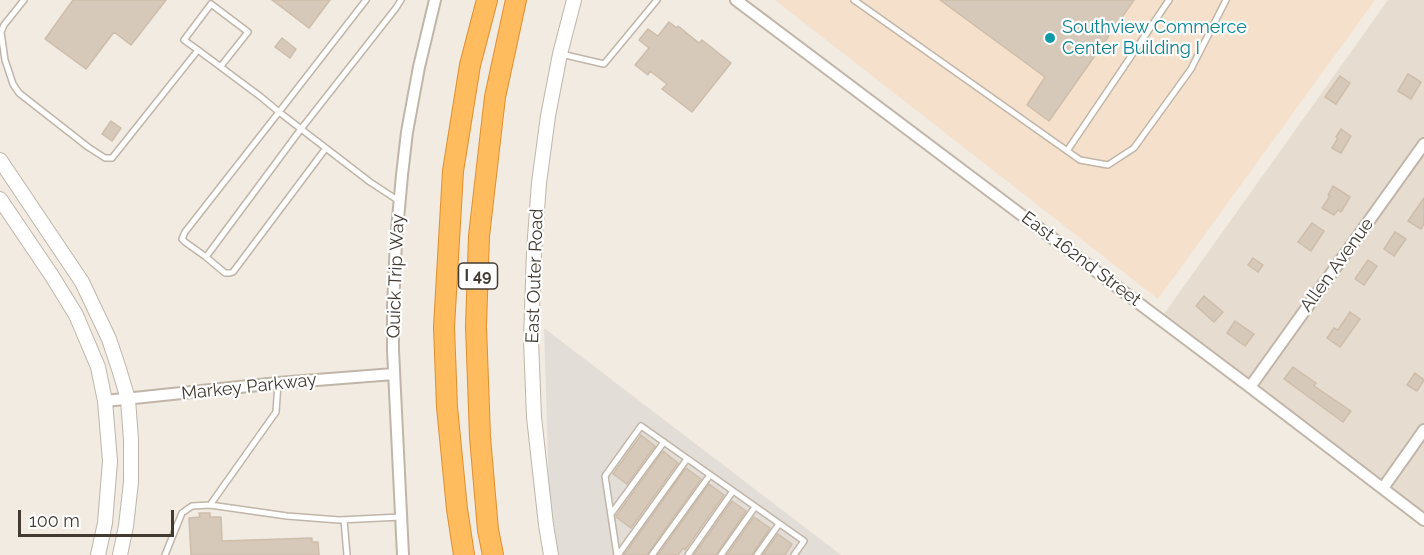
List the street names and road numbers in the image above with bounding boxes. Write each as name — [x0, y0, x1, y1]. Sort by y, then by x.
street label: East 162nd Street — [1017, 207, 1145, 311]
street label: East Outer Road — [522, 208, 548, 344]
street label: Quick Trip Way — [383, 213, 409, 339]
street label: Allen Avenue — [1296, 214, 1378, 316]
road number: I 49 — [458, 263, 498, 289]
street label: Markey Parkway — [180, 369, 318, 405]

